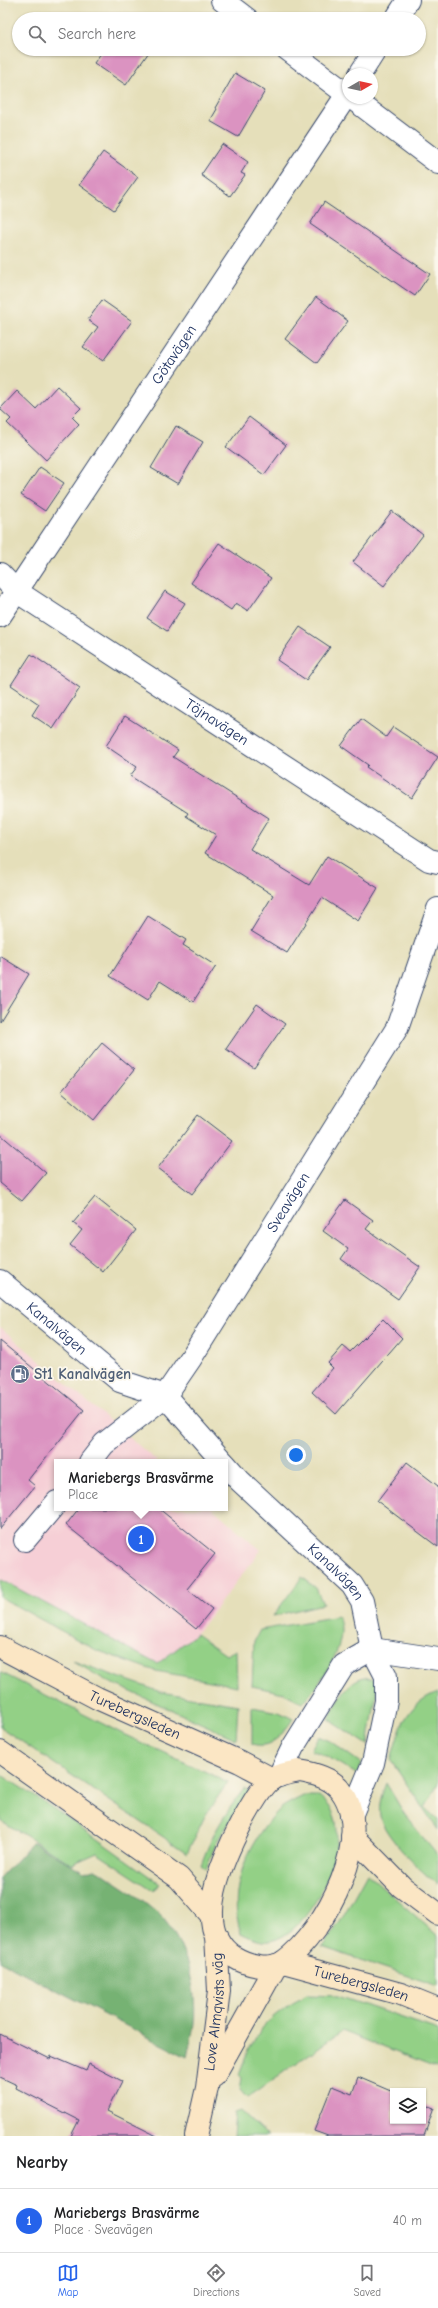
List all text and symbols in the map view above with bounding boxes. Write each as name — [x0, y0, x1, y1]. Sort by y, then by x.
search box — [12, 12, 426, 56]
icon: search — [26, 23, 48, 45]
text: Search here — [58, 25, 136, 43]
north arrow — [342, 68, 378, 104]
street label: Götavägen — [148, 321, 200, 388]
street label: Töjnavägen — [182, 694, 252, 749]
street label: Sveavägen — [263, 1169, 314, 1236]
street label: Kanalvägen — [23, 1298, 91, 1359]
fuel station icon: St1 Kanalvägen — [9, 1363, 31, 1385]
place label: St1 Kanalvägen — [34, 1365, 131, 1383]
your location — [286, 1445, 306, 1465]
popup — [54, 1459, 228, 1511]
text: Mariebergs Brasvärme — [68, 1469, 214, 1487]
text: Place — [68, 1487, 98, 1502]
pin: 1 — [128, 1524, 154, 1554]
street label: Kanalvägen — [304, 1540, 368, 1603]
street label: Turebergsleden — [86, 1686, 183, 1743]
street label: Love Almqvists väg — [200, 1952, 228, 2072]
street label: Turebergsleden — [311, 1962, 412, 2005]
map controls — [390, 2088, 426, 2124]
button: layers — [390, 2088, 426, 2124]
text: Nearby — [16, 2153, 67, 2172]
text: Mariebergs Brasvärme — [54, 2204, 199, 2222]
text: 1 — [26, 2213, 32, 2228]
text: 40 m — [393, 2213, 422, 2228]
text: Place · Sveavägen — [54, 2222, 153, 2237]
tab: Map — [57, 2262, 79, 2299]
tab: Directions — [193, 2262, 240, 2299]
tab: Saved — [354, 2262, 381, 2299]

